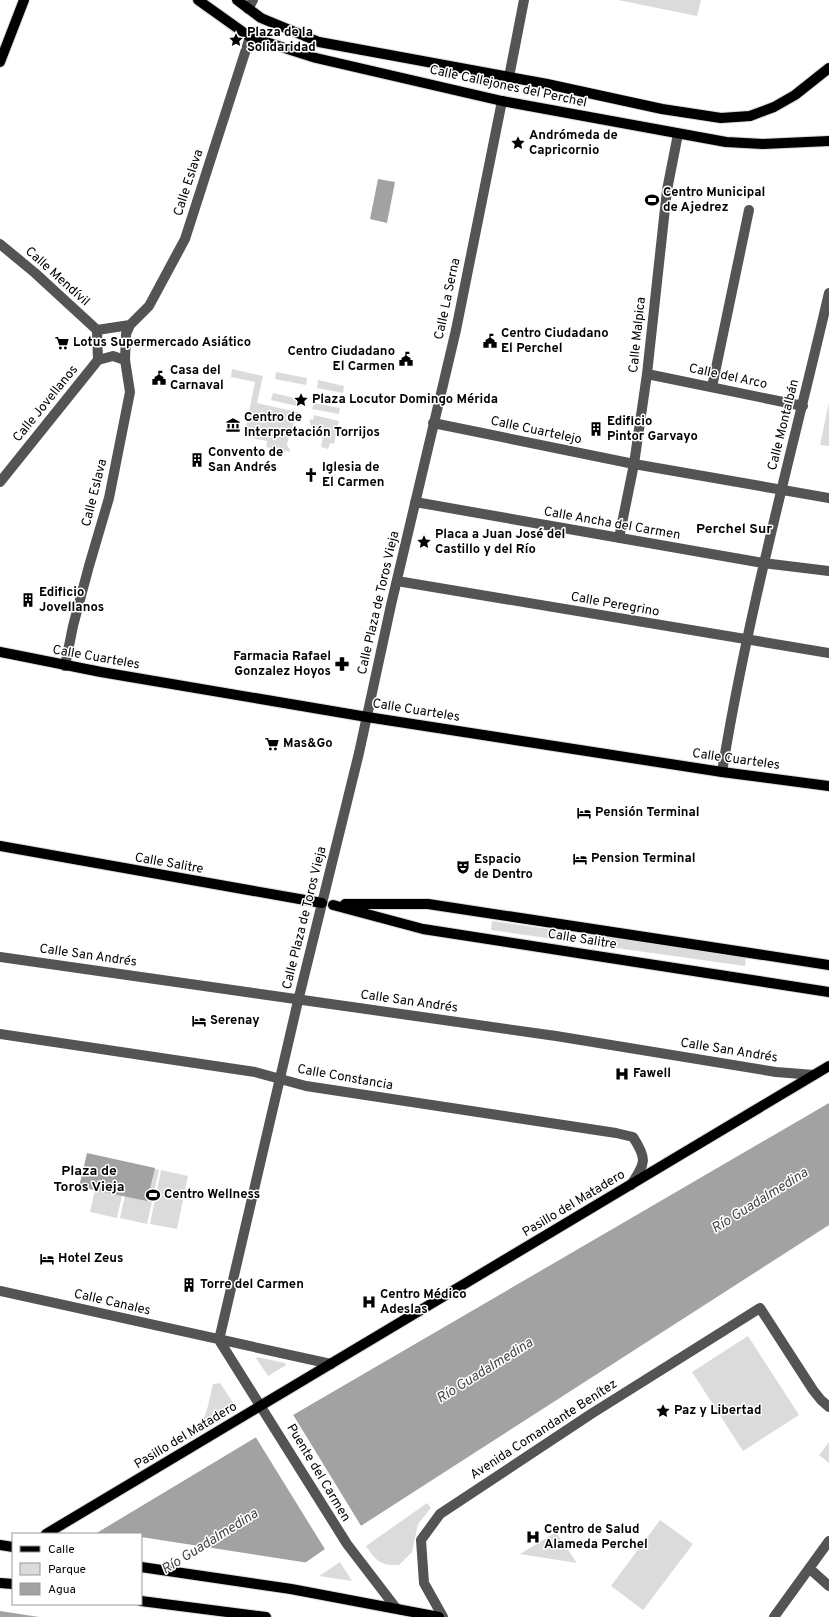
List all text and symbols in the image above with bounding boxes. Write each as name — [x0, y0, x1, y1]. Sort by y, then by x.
place label: Plaza de la Solidaridad — [247, 25, 316, 56]
place icon: Plaza de la Solidaridad — [228, 32, 244, 48]
street label: Calle Callejones del Perchel — [428, 62, 588, 112]
place label: Andrómeda de Capricornio — [529, 128, 618, 159]
place icon: Andrómeda de Capricornio — [510, 135, 526, 151]
street label: Calle Eslava — [171, 148, 207, 218]
place label: Centro Municipal de Ajedrez — [663, 185, 765, 216]
sports icon: Centro Municipal de Ajedrez — [644, 192, 660, 208]
street label: Calle Mendívil — [21, 244, 93, 310]
street label: Calle La Serna — [432, 257, 464, 341]
street label: Calle Malpica — [626, 296, 650, 374]
place label: Centro Ciudadano El Perchel — [501, 326, 609, 357]
public building icon: Centro Ciudadano El Perchel — [482, 333, 498, 349]
supermarket icon: Lotus Supermercado Asiático — [54, 335, 70, 351]
place label: Lotus Supermercado Asiático — [73, 335, 251, 351]
place label: Centro Ciudadano El Carmen — [287, 344, 395, 375]
public building icon: Centro Ciudadano El Carmen — [398, 351, 414, 367]
street label: Calle del Arco — [687, 361, 769, 393]
street label: Calle Jovellanos — [10, 362, 82, 446]
place label: Casa del Carnaval — [170, 363, 224, 394]
public building icon: Casa del Carnaval — [151, 370, 167, 386]
street label: Calle Montalbán — [765, 378, 803, 472]
place icon: Plaza Locutor Domingo Mérida — [293, 392, 309, 408]
place label: Plaza Locutor Domingo Mérida — [312, 392, 498, 408]
place label: Centro de Interpretación Torrijos — [244, 410, 380, 441]
street label: Calle Cuartelejo — [489, 414, 583, 448]
place label: Edificio Pintor Garvayo — [607, 414, 698, 445]
museum icon: Centro de Interpretación Torrijos — [225, 417, 241, 433]
building icon: Edificio Pintor Garvayo — [588, 421, 604, 437]
place label: Convento de San Andrés — [208, 445, 283, 476]
building icon: Convento de San Andrés — [189, 452, 205, 468]
street label: Calle Eslava — [79, 457, 111, 529]
place label: Iglesia de El Carmen — [322, 460, 384, 491]
church icon: Iglesia de El Carmen — [303, 467, 319, 483]
street label: Calle Ancha del Carmen — [542, 504, 682, 544]
district label: Perchel Sur — [696, 521, 772, 538]
place label: Placa a Juan José del Castillo y del Río — [435, 527, 565, 558]
street label: Calle Plaza de Toros Vieja — [355, 530, 403, 676]
place icon: Placa a Juan José del Castillo y del Río — [416, 534, 432, 550]
place label: Edificio Jovellanos — [39, 585, 104, 616]
street label: Calle Peregrino — [569, 589, 661, 621]
building icon: Edificio Jovellanos — [20, 592, 36, 608]
street label: Calle Cuarteles — [51, 642, 141, 674]
place label: Farmacia Rafael Gonzalez Hoyos — [233, 649, 331, 680]
pharmacy icon: Farmacia Rafael Gonzalez Hoyos — [334, 656, 350, 672]
street label: Calle Cuarteles — [371, 696, 461, 726]
supermarket icon: Mas&Go — [264, 736, 280, 752]
place label: Mas&Go — [283, 736, 333, 752]
street label: Calle Cuarteles — [691, 746, 781, 774]
hotel icon: Pensión Terminal — [576, 805, 592, 821]
place label: Pensión Terminal — [595, 805, 700, 821]
street label: Calle Plaza de Toros Vieja — [279, 845, 331, 991]
street label: Calle Salitre — [133, 850, 205, 878]
hotel icon: Pension Terminal — [572, 851, 588, 867]
place label: Pension Terminal — [591, 851, 695, 867]
place label: Espacio de Dentro — [474, 852, 533, 883]
theatre icon: Espacio de Dentro — [455, 859, 471, 875]
street label: Calle Salitre — [546, 927, 618, 953]
street label: Calle San Andrés — [38, 941, 138, 971]
street label: Calle San Andrés — [359, 987, 459, 1017]
hotel icon: Serenay — [191, 1013, 207, 1029]
place label: Serenay — [210, 1013, 260, 1029]
street label: Calle San Andrés — [679, 1035, 779, 1067]
street label: Calle Constancia — [296, 1062, 394, 1094]
hospital icon: Fawell — [614, 1066, 630, 1082]
place label: Fawell — [633, 1066, 671, 1082]
district label: Plaza de Toros Vieja — [53, 1163, 125, 1196]
water label: Río Guadalmedina — [709, 1164, 812, 1237]
street label: Pasillo del Matadero — [520, 1167, 628, 1241]
sports icon: Centro Wellness — [145, 1187, 161, 1203]
place label: Centro Wellness — [164, 1187, 260, 1203]
hotel icon: Hotel Zeus — [39, 1251, 55, 1267]
place label: Hotel Zeus — [58, 1251, 123, 1267]
building icon: Torre del Carmen — [181, 1277, 197, 1293]
place label: Torre del Carmen — [200, 1277, 304, 1293]
street label: Calle Canales — [72, 1286, 152, 1320]
place label: Centro Médico Adeslas — [380, 1287, 467, 1318]
hospital icon: Centro Médico Adeslas — [361, 1294, 377, 1310]
water label: Río Guadalmedina — [434, 1334, 537, 1407]
street label: Avenida Comandante Benítez — [468, 1376, 620, 1484]
street label: Pasillo del Matadero — [132, 1399, 240, 1473]
place icon: Paz y Libertad — [655, 1403, 671, 1419]
place label: Paz y Libertad — [674, 1403, 761, 1419]
street label: Puente del Carmen — [283, 1421, 353, 1525]
water label: Río Guadalmedina — [159, 1505, 262, 1578]
place label: Centro de Salud Alameda Perchel — [544, 1522, 648, 1553]
hospital icon: Centro de Salud Alameda Perchel — [525, 1529, 541, 1545]
legend — [12, 1533, 142, 1605]
text: Calle — [48, 1542, 75, 1558]
text: Parque — [48, 1562, 86, 1578]
text: Agua — [48, 1582, 76, 1598]

